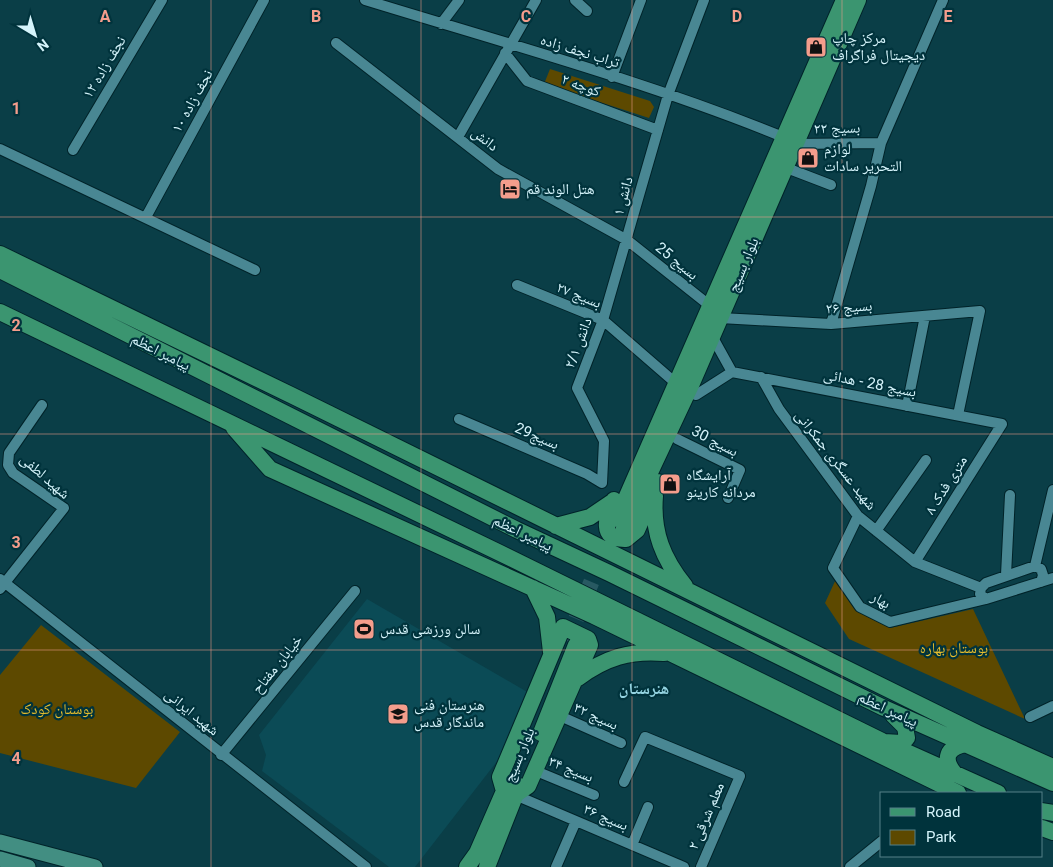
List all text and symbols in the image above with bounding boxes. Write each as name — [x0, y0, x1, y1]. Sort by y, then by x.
text: A — [100, 7, 111, 26]
text: B — [311, 7, 321, 26]
text: C — [521, 7, 531, 26]
text: D — [732, 7, 742, 26]
text: E — [944, 7, 953, 26]
north arrow — [10, 10, 60, 60]
place label: مرکز چاپ دیجیتال فراگراف — [832, 29, 925, 65]
street label: تراب نجف زاده — [538, 30, 622, 72]
street label: نجف زاده ۱۲ — [79, 33, 129, 101]
shop icon: مرکز چاپ دیجیتال فراگراف — [804, 35, 828, 59]
text: N — [34, 36, 52, 55]
street label: نجف زاده ۱۰ — [167, 66, 217, 136]
street label: کوچه ۲ — [559, 70, 603, 100]
text: 1 — [11, 99, 21, 118]
street label: بسیج ۲۲ — [814, 119, 861, 138]
street label: دانش — [467, 123, 502, 156]
place label: لوازم التحریر سادات — [824, 140, 902, 175]
shop icon: لوازم التحریر سادات — [796, 146, 820, 170]
street label: دانش ۱ — [609, 175, 638, 218]
hotel icon: هتل الوند قم — [498, 177, 522, 201]
place label: هتل الوند قم — [526, 180, 595, 199]
street label: بلوار بسیج — [724, 235, 763, 295]
street label: بسیج 25 — [651, 238, 702, 285]
street label: بسیج ۲۷ — [554, 278, 604, 313]
street label: بسیج ۲۶ — [825, 296, 873, 319]
street label: دانش ۲/۱ — [560, 315, 597, 371]
text: 2 — [11, 316, 21, 335]
street label: پیامبر اعظم — [128, 329, 194, 375]
street label: بسیج 28 - هدائی — [822, 365, 918, 402]
street label: شهید عسگری جمکرانی — [791, 406, 881, 514]
street label: بسیج29 — [512, 419, 562, 454]
street label: بسیج 30 — [688, 422, 741, 461]
street label: شهید لطفی — [16, 449, 74, 503]
street label: ۸ متری فدک — [921, 452, 972, 518]
place label: آرایشگاه مردانه کارینو — [686, 466, 756, 501]
shop icon: آرایشگاه مردانه کارینو — [658, 472, 682, 496]
street label: پیامبر اعظم — [490, 511, 556, 556]
text: 3 — [11, 533, 21, 552]
street label: بهار — [867, 587, 894, 613]
sports icon: سالن ورزشی قدس — [352, 617, 376, 641]
place label: سالن ورزشی قدس — [380, 620, 481, 639]
street label: خیابان مفتاح — [248, 631, 307, 698]
park label: بوستان بهاره — [920, 639, 988, 658]
district label: هنرستان — [619, 679, 669, 698]
street label: شهید ایرانی — [161, 685, 223, 740]
street label: پیامبر اعظم — [855, 687, 921, 732]
place label: هنرستان فنی ماندگار قدس — [414, 696, 485, 732]
street label: بسیج ۳۲ — [571, 698, 621, 735]
park label: بوستان کودک — [20, 700, 94, 719]
school or university icon: هنرستان فنی ماندگار قدس — [386, 702, 410, 726]
street label: بلوار بسیج — [500, 725, 539, 785]
text: 4 — [11, 749, 21, 768]
street label: بسیج ۳۴ — [546, 752, 596, 787]
street label: معلم شرقی ۲ — [684, 779, 729, 853]
legend — [880, 792, 1043, 857]
street label: بسیج ۳۶ — [581, 800, 631, 835]
text: Road — [926, 803, 960, 821]
text: Park — [926, 828, 957, 846]

